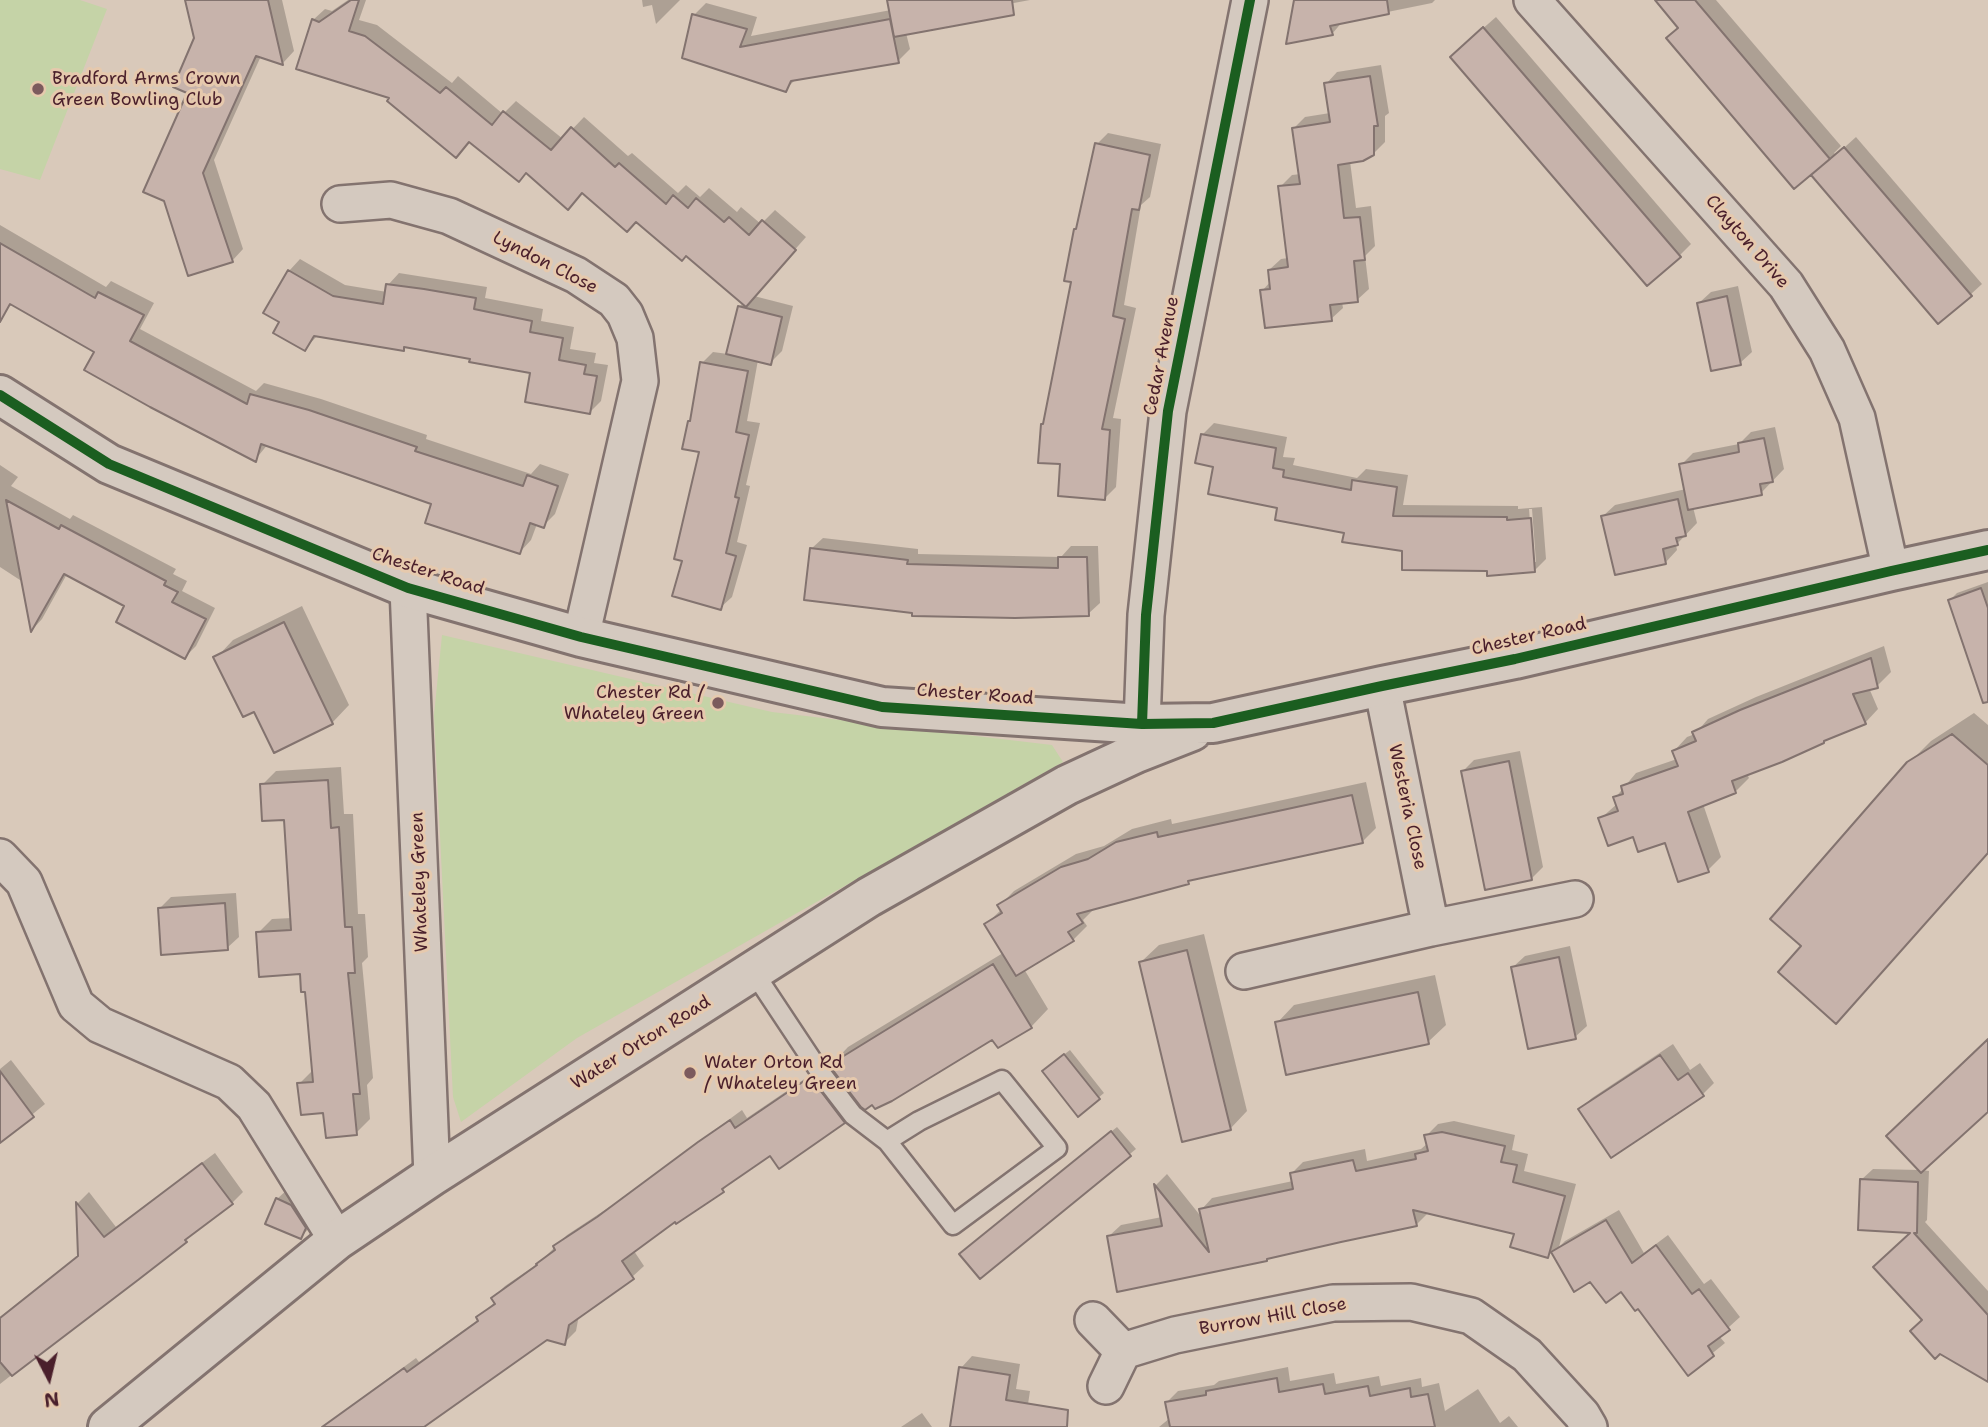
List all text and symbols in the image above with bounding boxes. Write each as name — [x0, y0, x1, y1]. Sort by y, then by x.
place label: Bradford Arms Crown Green Bowling Club — [52, 68, 241, 110]
marker: Bradford Arms Crown Green Bowling Club — [30, 81, 46, 97]
street label: Clayton Drive — [1701, 191, 1793, 293]
street label: Lyndon Close — [489, 227, 601, 299]
street label: Cedar Avenue — [1140, 294, 1184, 418]
street label: Chester Road — [369, 544, 487, 600]
street label: Chester Road — [1469, 613, 1589, 661]
street label: Chester Road — [916, 680, 1034, 710]
place label: Chester Rd / Whateley Green — [564, 682, 704, 724]
marker: Chester Rd / Whateley Green — [710, 695, 726, 711]
street label: Westeria Close — [1383, 742, 1431, 872]
street label: Whateley Green — [407, 812, 433, 952]
street label: Water Orton Road — [567, 991, 715, 1095]
place label: Water Orton Rd / Whateley Green — [704, 1052, 857, 1094]
marker: Water Orton Rd / Whateley Green — [682, 1065, 698, 1081]
street label: Burrow Hill Close — [1198, 1293, 1348, 1341]
north arrow — [14, 1343, 84, 1413]
text: N — [43, 1386, 61, 1413]

